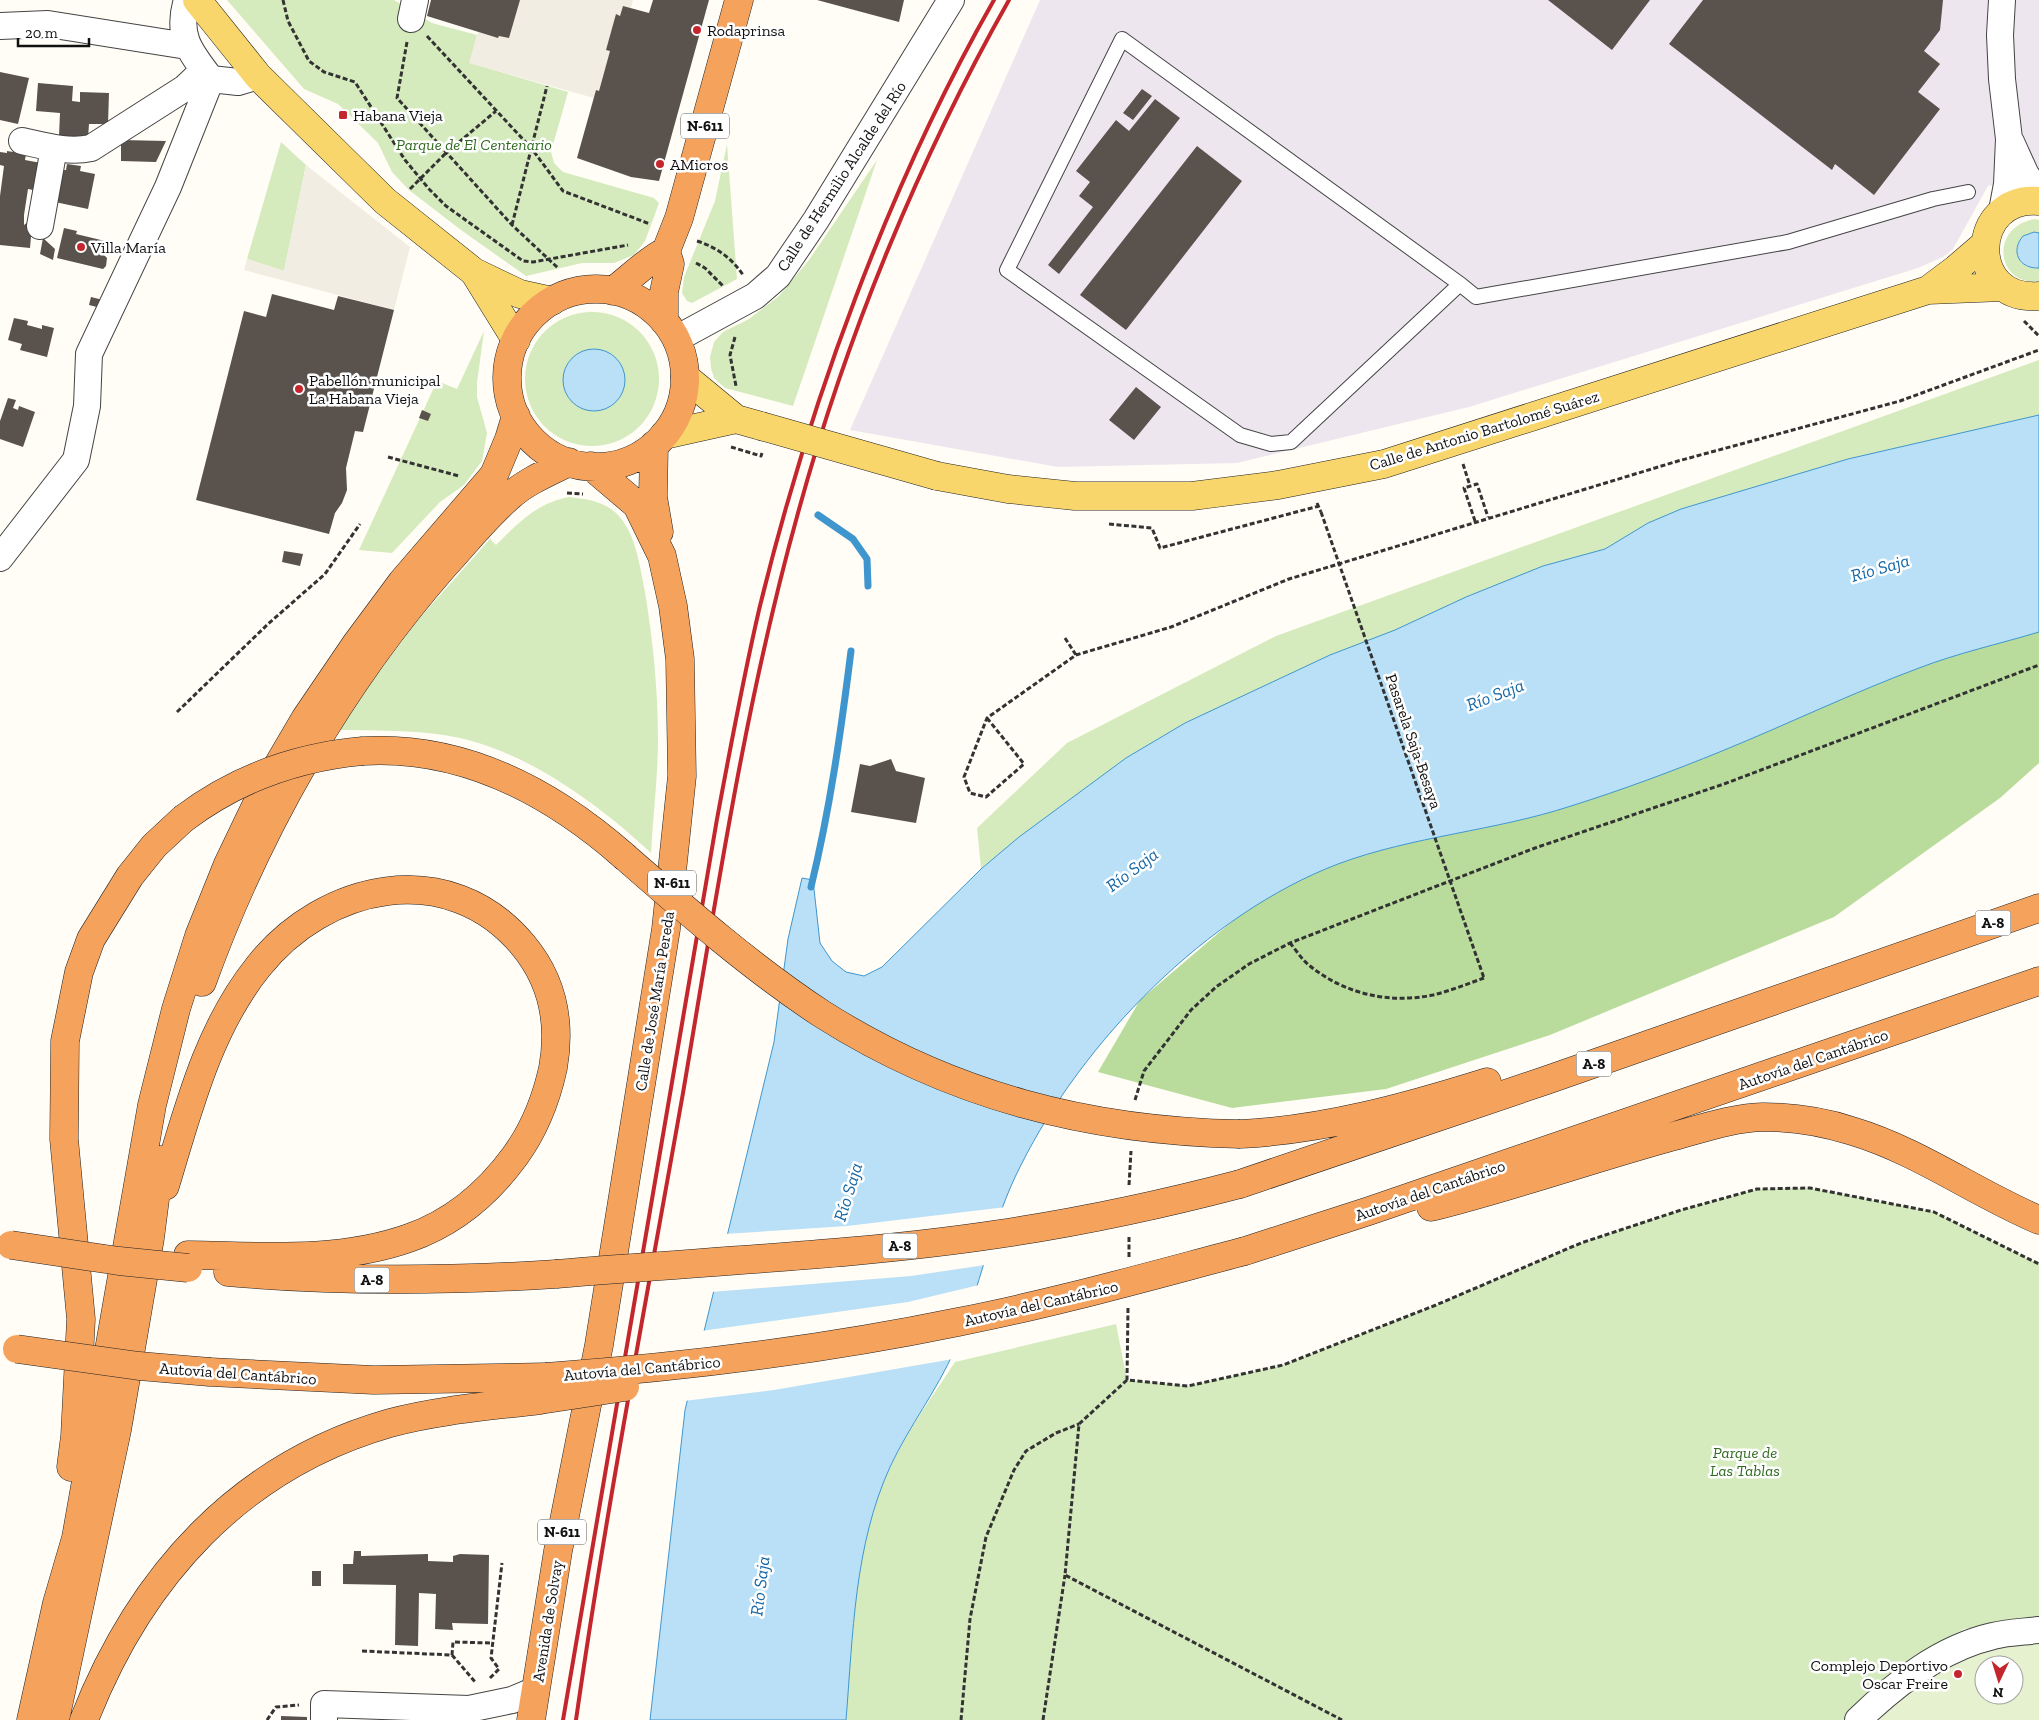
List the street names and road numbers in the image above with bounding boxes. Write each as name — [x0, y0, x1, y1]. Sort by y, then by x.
street label: Calle de Hermilio Alcalde del Río — [773, 78, 910, 275]
road number: N-611 — [681, 114, 729, 138]
street label: Calle de Antonio Bartolomé Suárez — [1367, 386, 1601, 474]
street label: Pasarela Saja-Besaya — [1381, 671, 1446, 812]
road number: N-611 — [648, 870, 696, 896]
street label: Calle de José María Pereda — [631, 909, 678, 1092]
road number: A-8 — [1976, 910, 2010, 936]
street label: Autovía del Cantábrico — [1736, 1025, 1891, 1094]
road number: A-8 — [1576, 1052, 1612, 1076]
street label: Autovía del Cantábrico — [1353, 1156, 1508, 1225]
road number: A-8 — [882, 1234, 918, 1258]
road number: A-8 — [354, 1268, 390, 1292]
street label: Autovía del Cantábrico — [962, 1277, 1120, 1330]
street label: Autovía del Cantábrico — [563, 1352, 721, 1385]
street label: Autovía del Cantábrico — [159, 1359, 317, 1388]
road number: N-611 — [538, 1520, 586, 1544]
street label: Avenida de Solvay — [528, 1558, 567, 1683]

